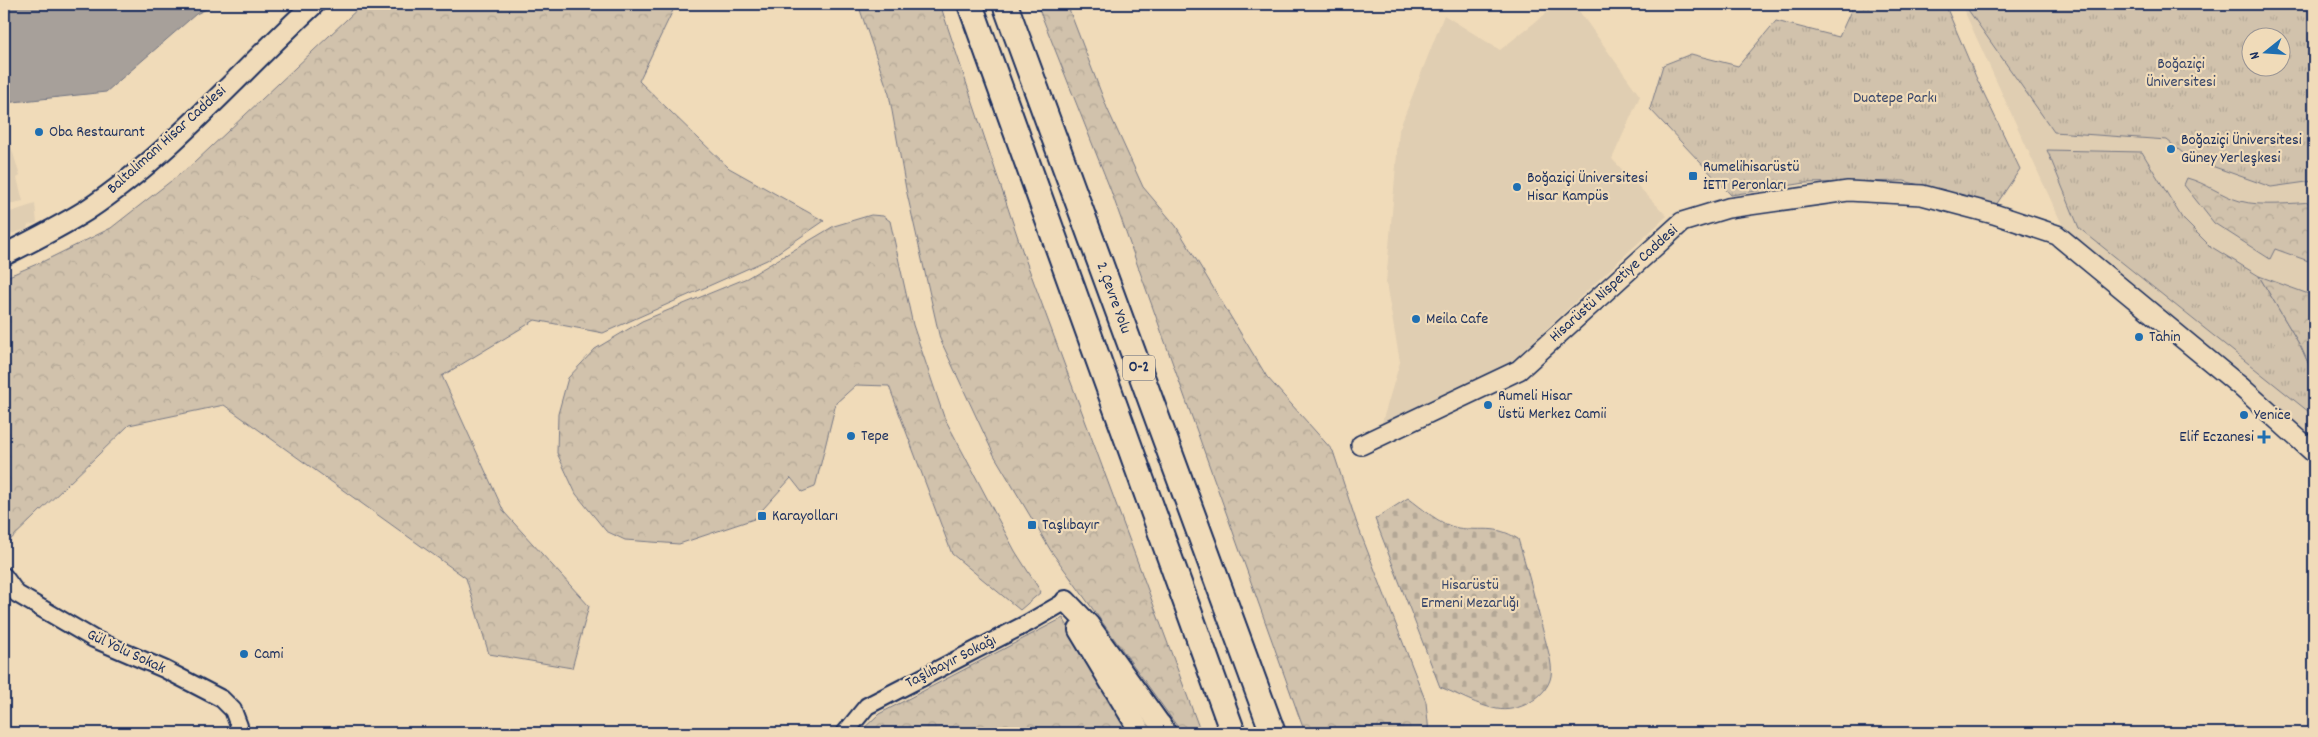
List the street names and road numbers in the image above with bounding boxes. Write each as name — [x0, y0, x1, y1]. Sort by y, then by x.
street label: Baltalimanı Hisar Caddesi — [102, 80, 232, 200]
street label: Hisarüstü Nispetiye Caddesi — [1544, 220, 1684, 348]
street label: 2. Çevre Yolu — [1089, 259, 1137, 337]
road number: O-2 — [1123, 356, 1155, 380]
street label: Gül Yolu Sokak — [83, 624, 169, 680]
street label: Taşlıbayır Sokağı — [902, 629, 1000, 695]

